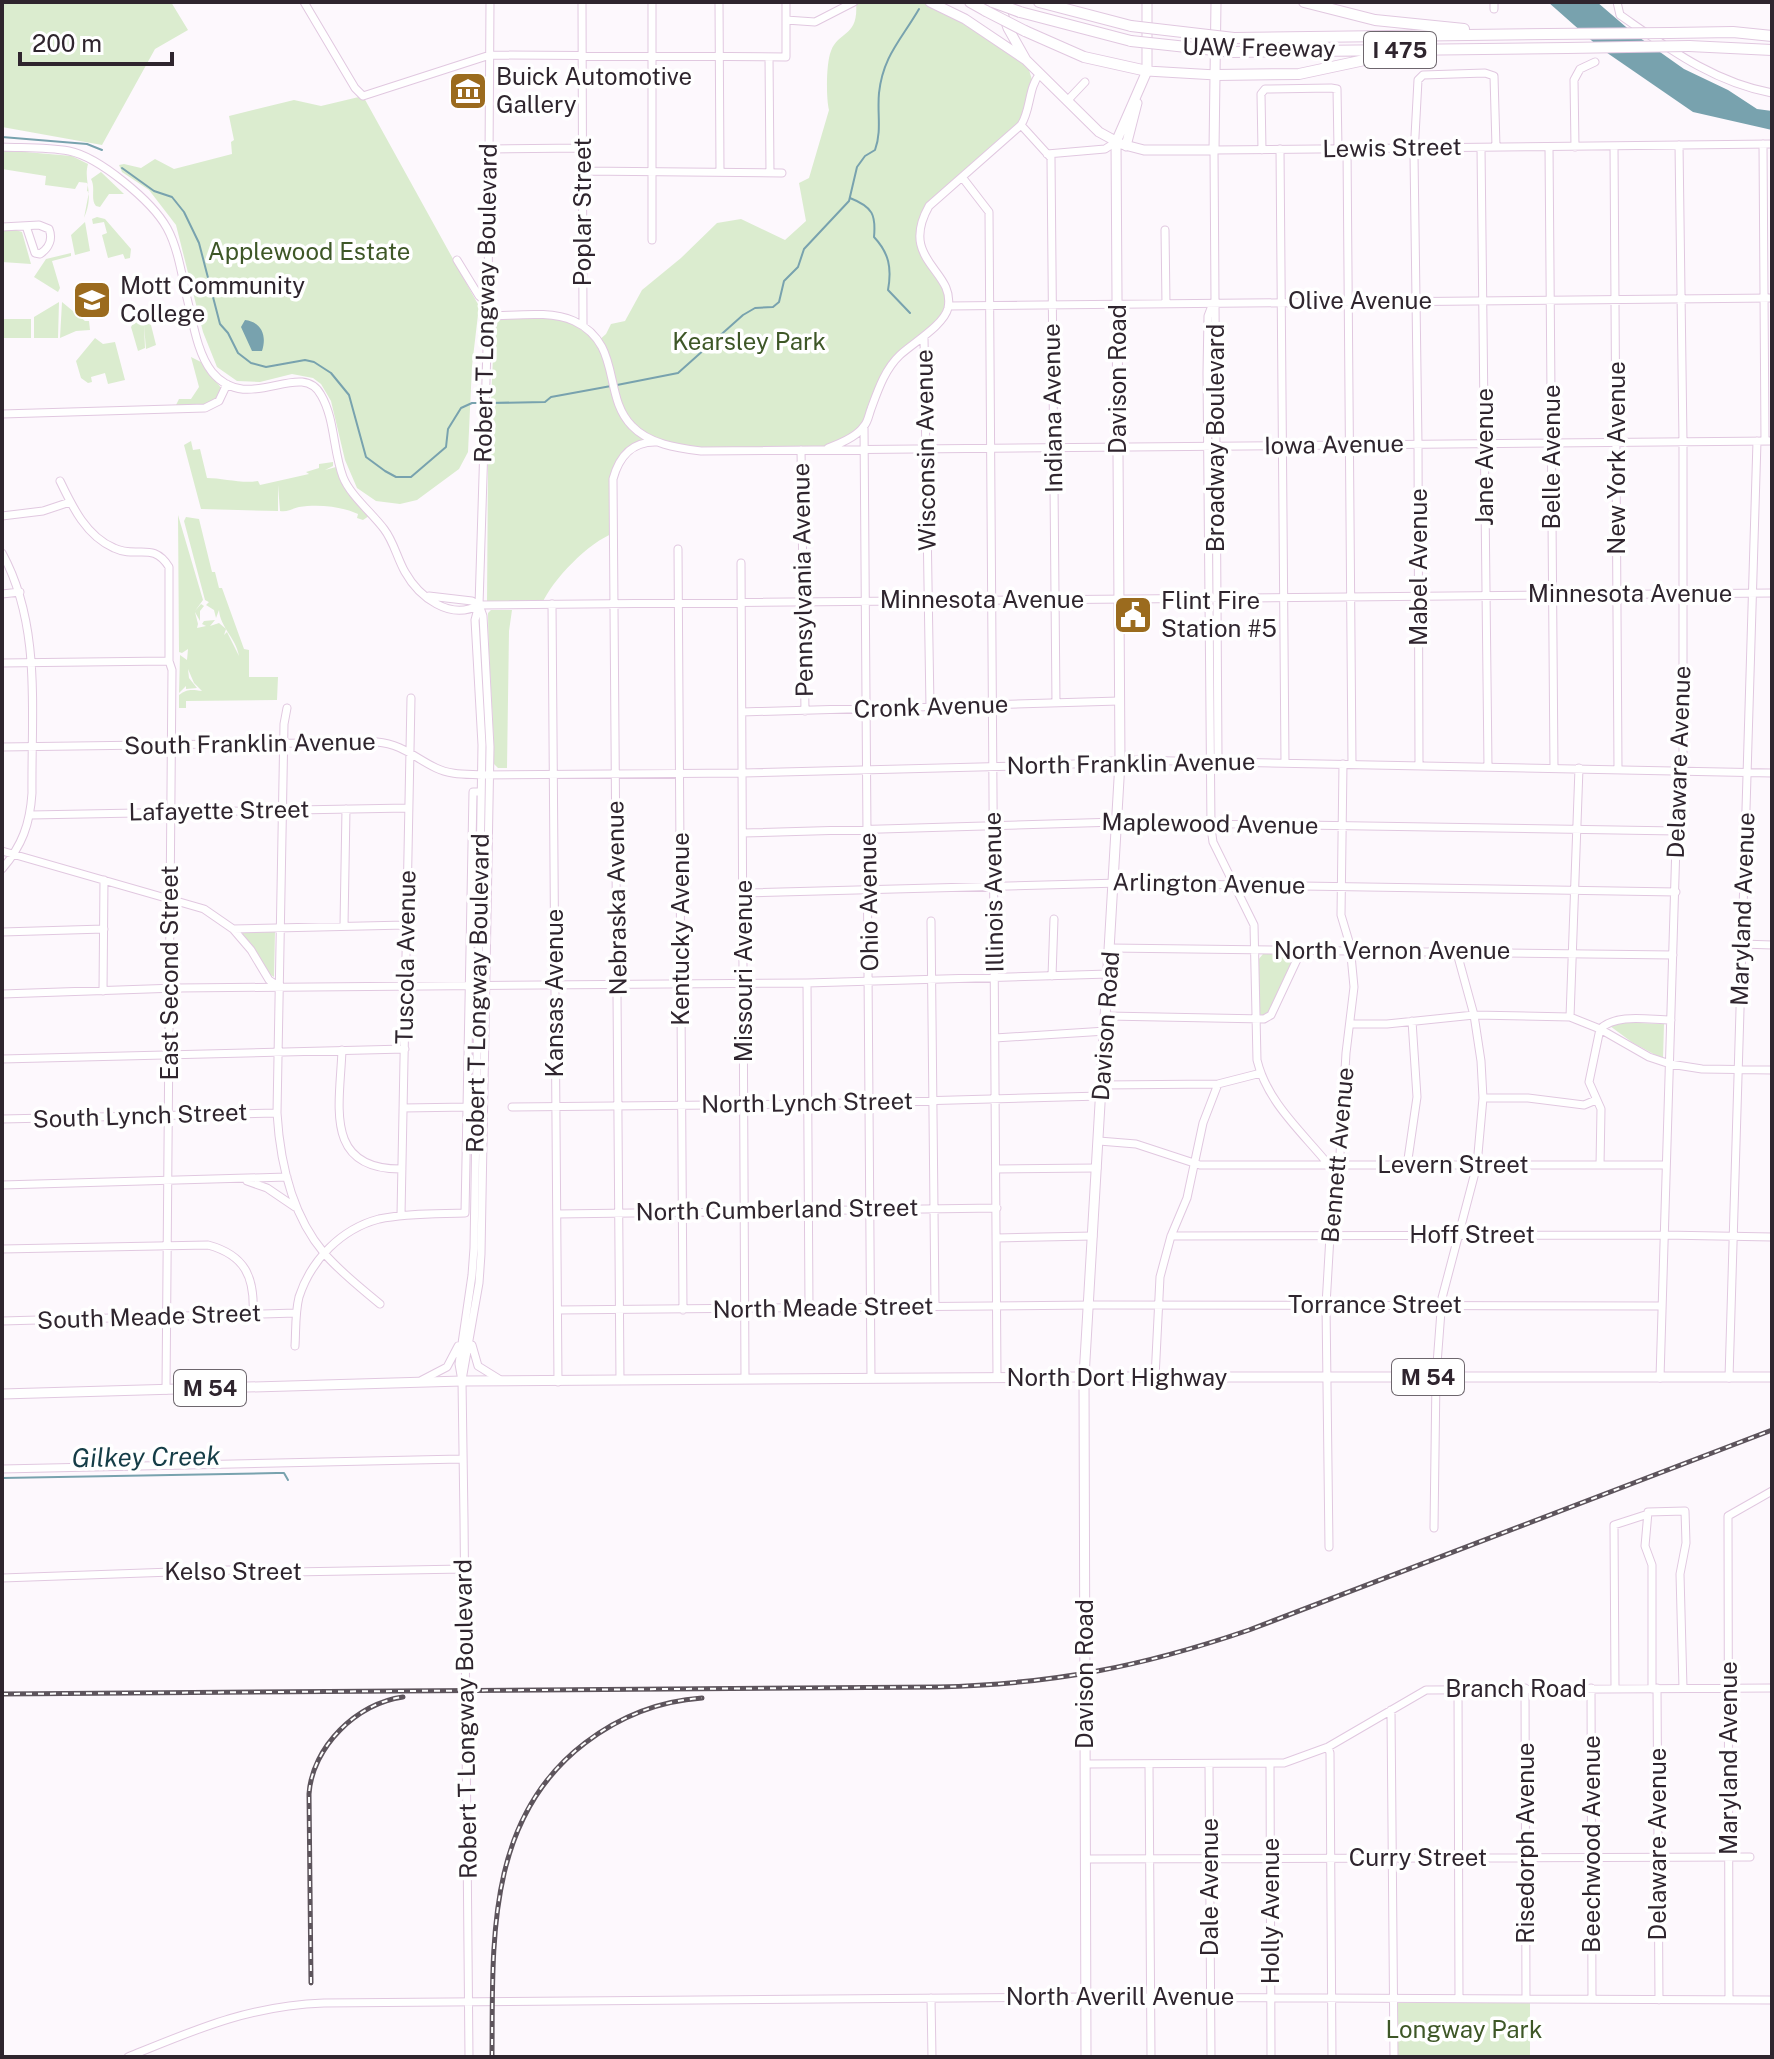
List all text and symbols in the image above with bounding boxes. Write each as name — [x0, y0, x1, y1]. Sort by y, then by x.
scale bar — [20, 16, 172, 66]
text: 200 m — [32, 29, 102, 57]
street label: UAW Freeway — [1182, 32, 1336, 62]
road number: I 475 — [1364, 32, 1436, 68]
place label: Buick Automotive Gallery — [496, 62, 692, 118]
museum icon: Buick Automotive Gallery — [447, 70, 489, 112]
street label: Lewis Street — [1322, 132, 1462, 162]
street label: Poplar Street — [568, 138, 596, 286]
street label: Robert T Longway Boulevard — [468, 143, 502, 463]
park label: Applewood Estate — [208, 237, 410, 265]
place label: Mott Community College — [120, 271, 305, 327]
school or university icon: Mott Community College — [71, 279, 113, 321]
street label: Olive Avenue — [1288, 286, 1432, 314]
street label: Davison Road — [1103, 304, 1131, 454]
street label: Indiana Avenue — [1037, 323, 1067, 493]
street label: Broadway Boulevard — [1201, 324, 1229, 552]
park label: Kearsley Park — [672, 327, 826, 355]
street label: Wisconsin Avenue — [909, 349, 941, 551]
street label: New York Avenue — [1602, 361, 1630, 555]
street label: Belle Avenue — [1537, 384, 1565, 530]
street label: Jane Avenue — [1470, 388, 1498, 526]
street label: Iowa Avenue — [1264, 429, 1404, 459]
street label: Pennsylvania Avenue — [786, 463, 818, 697]
street label: Mabel Avenue — [1404, 488, 1432, 646]
street label: Minnesota Avenue — [1528, 579, 1732, 607]
street label: Minnesota Avenue — [880, 585, 1084, 613]
place label: Flint Fire Station #5 — [1161, 586, 1277, 642]
public building icon: Flint Fire Station #5 — [1112, 594, 1154, 636]
street label: Delaware Avenue — [1661, 665, 1695, 859]
street label: Cronk Avenue — [853, 689, 1009, 723]
street label: South Franklin Avenue — [124, 727, 376, 759]
street label: North Franklin Avenue — [1006, 747, 1256, 779]
street label: Lafayette Street — [128, 794, 310, 826]
street label: Nebraska Avenue — [600, 800, 632, 996]
street label: Maplewood Avenue — [1101, 807, 1319, 839]
street label: Illinois Avenue — [978, 811, 1008, 973]
street label: Maryland Avenue — [1725, 812, 1759, 1006]
street label: Kentucky Avenue — [666, 832, 694, 1026]
street label: Ohio Avenue — [853, 832, 883, 972]
street label: Robert T Longway Boulevard — [460, 833, 494, 1153]
street label: East Second Street — [155, 865, 183, 1081]
street label: Arlington Avenue — [1112, 867, 1306, 899]
street label: Tuscola Avenue — [389, 870, 421, 1044]
street label: Missouri Avenue — [729, 880, 757, 1062]
street label: Kansas Avenue — [540, 909, 568, 1077]
street label: North Vernon Avenue — [1274, 936, 1510, 964]
street label: Davison Road — [1086, 950, 1124, 1102]
street label: Bennett Avenue — [1315, 1066, 1359, 1244]
street label: North Lynch Street — [701, 1086, 913, 1118]
street label: South Lynch Street — [32, 1097, 248, 1133]
street label: Levern Street — [1377, 1150, 1529, 1178]
street label: North Cumberland Street — [635, 1193, 919, 1225]
street label: Hoff Street — [1409, 1220, 1535, 1248]
street label: Torrance Street — [1288, 1290, 1462, 1318]
street label: North Meade Street — [712, 1291, 934, 1323]
street label: South Meade Street — [37, 1298, 261, 1334]
road number: M 54 — [1392, 1359, 1464, 1395]
street label: North Dort Highway — [1007, 1363, 1228, 1391]
road number: M 54 — [174, 1370, 246, 1406]
water label: Gilkey Creek — [71, 1440, 221, 1473]
street label: Kelso Street — [164, 1557, 302, 1585]
street label: Robert T Longway Boulevard — [448, 1559, 482, 1879]
street label: Davison Road — [1070, 1599, 1098, 1749]
street label: Maryland Avenue — [1714, 1661, 1742, 1855]
street label: Branch Road — [1445, 1674, 1587, 1702]
street label: Beechwood Avenue — [1577, 1735, 1605, 1953]
street label: Risedorph Avenue — [1511, 1742, 1539, 1944]
street label: Delaware Avenue — [1643, 1748, 1671, 1940]
street label: Dale Avenue — [1195, 1818, 1223, 1956]
street label: Holly Avenue — [1256, 1838, 1284, 1984]
street label: Curry Street — [1349, 1843, 1487, 1871]
street label: North Averill Avenue — [1006, 1982, 1234, 2010]
park label: Longway Park — [1386, 2015, 1542, 2043]

